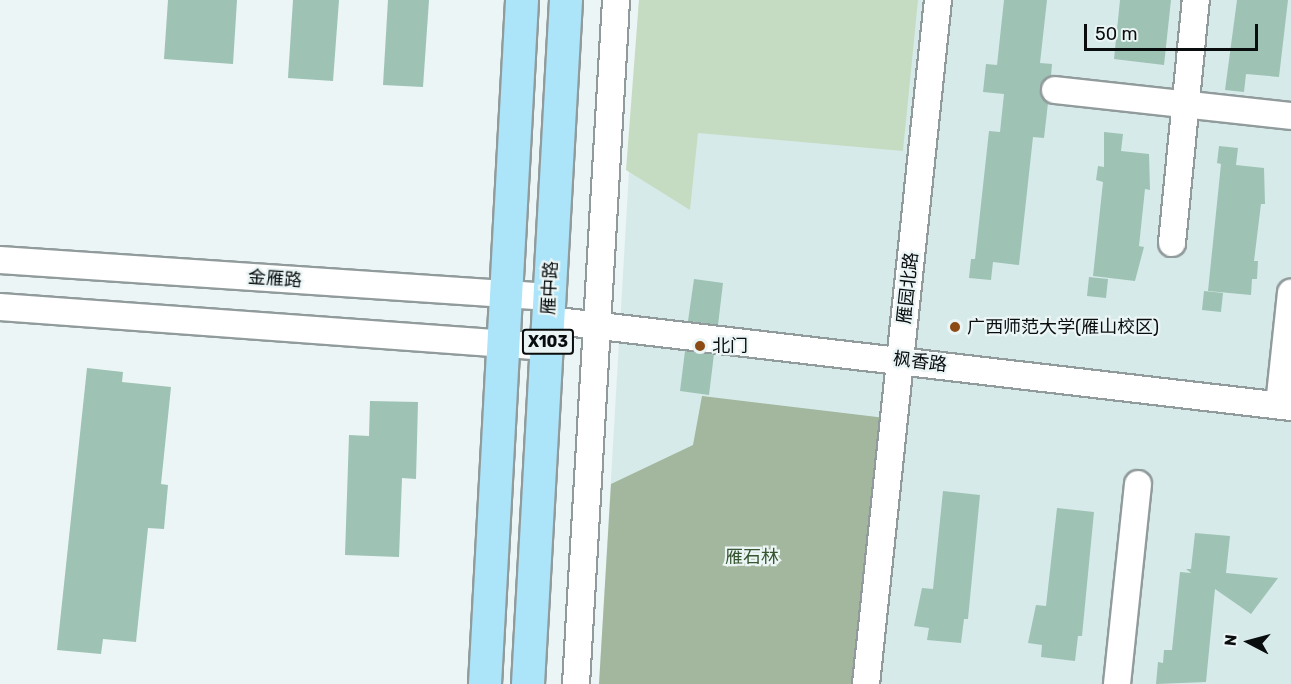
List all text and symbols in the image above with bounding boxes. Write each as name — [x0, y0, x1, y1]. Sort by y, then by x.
scale bar — [1087, 12, 1261, 50]
text: 50 m — [1095, 23, 1138, 45]
street label: 雁园北路 — [893, 251, 923, 325]
street label: 雁中路 — [538, 260, 562, 316]
street label: 金雁路 — [247, 266, 303, 292]
place label: 广西师范大学(雁山校区) — [967, 316, 1159, 338]
marker: 广西师范大学(雁山校区) — [948, 320, 962, 334]
road number: X103 — [521, 329, 575, 355]
place label: 北门 — [712, 335, 748, 357]
marker: 北门 — [693, 339, 707, 353]
street label: 枫香路 — [892, 348, 948, 376]
park label: 雁石林 — [725, 546, 779, 568]
north arrow — [1219, 612, 1279, 672]
text: N — [1221, 633, 1241, 647]

